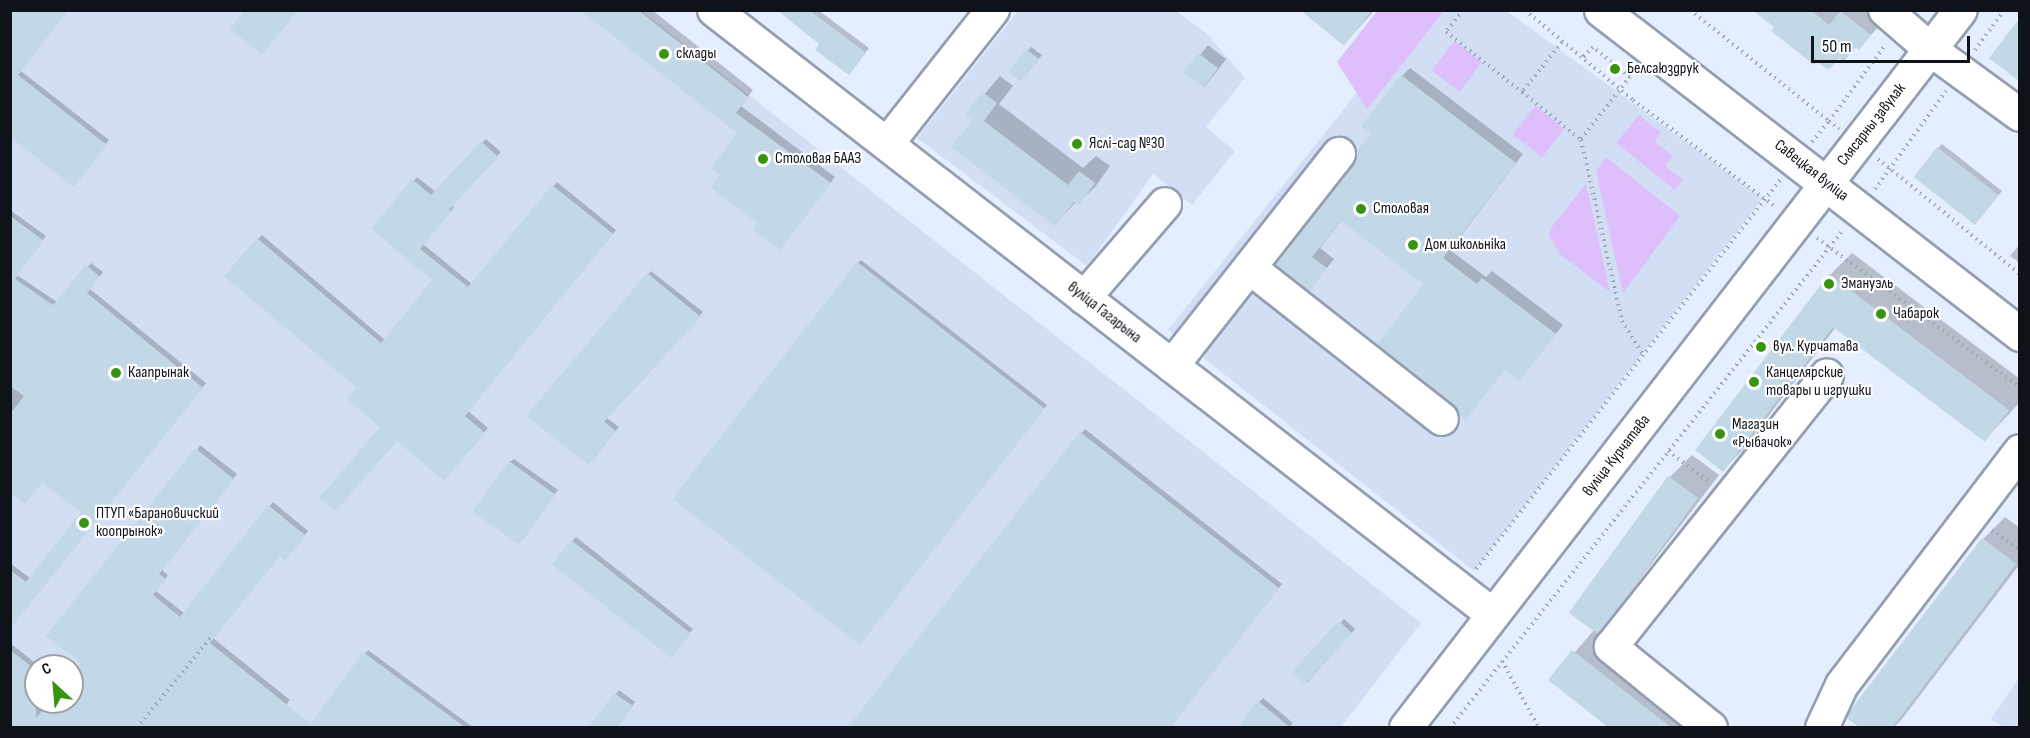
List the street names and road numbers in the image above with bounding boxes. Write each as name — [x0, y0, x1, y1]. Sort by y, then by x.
street label: Слясарны завулак — [1834, 80, 1910, 170]
street label: Савецкая вуліца — [1770, 136, 1852, 206]
street label: вуліца Гагарына — [1063, 278, 1145, 348]
street label: вуліца Курчатава — [1579, 411, 1655, 501]

